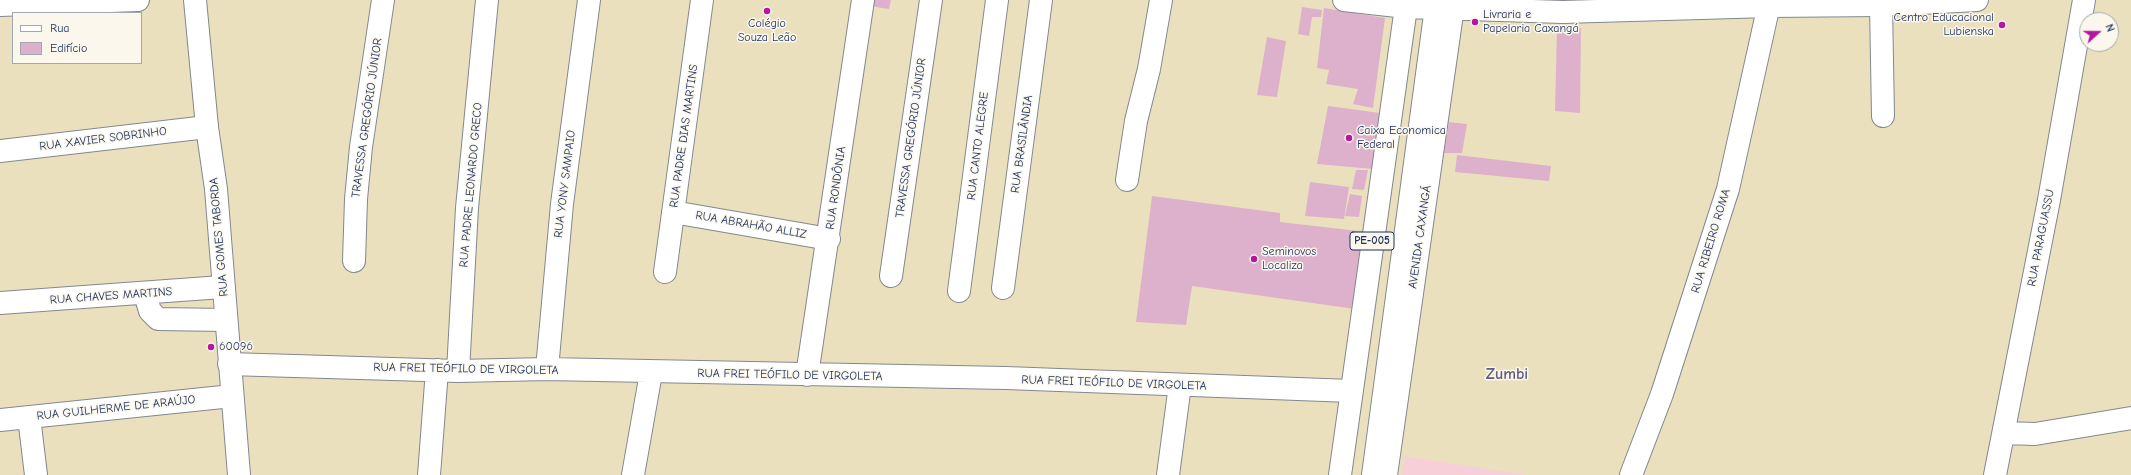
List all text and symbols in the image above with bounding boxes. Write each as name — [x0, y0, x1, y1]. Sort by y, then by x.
marker: Colégio Souza Leão — [762, 6, 772, 16]
place label: Livraria e Papelaria Caxangá — [1483, 8, 1579, 36]
place label: Centro Educacional Lubienska — [1894, 11, 1994, 39]
legend — [12, 12, 142, 64]
north arrow — [2079, 12, 2119, 52]
place label: Colégio Souza Leão — [738, 17, 796, 45]
marker: Livraria e Papelaria Caxangá — [1470, 17, 1480, 27]
marker: Centro Educacional Lubienska — [1997, 20, 2007, 30]
text: Rua — [50, 21, 69, 35]
text: N — [2102, 22, 2117, 34]
street label: TRAVESSA GREGÓRIO JÚNIOR — [349, 37, 385, 199]
text: Edifício — [50, 41, 87, 55]
street label: TRAVESSA GREGÓRIO JÚNIOR — [893, 57, 929, 219]
street label: RUA PADRE DIAS MARTINS — [667, 63, 701, 209]
street label: RUA CANTO ALEGRE — [964, 91, 992, 201]
street label: RUA BRASILÂNDIA — [1008, 94, 1036, 194]
street label: RUA PADRE LEONARDO GRECO — [457, 102, 485, 268]
street label: RUA XAVIER SOBRINHO — [38, 124, 168, 154]
place label: Caixa Economica Federal — [1357, 124, 1446, 152]
street label: RUA YONY SAMPAIO — [551, 129, 579, 239]
marker: Caixa Economica Federal — [1344, 133, 1354, 143]
street label: RUA RONDÔNIA — [823, 145, 849, 231]
street label: RUA GOMES TABORDA — [207, 177, 231, 297]
street label: AVENIDA CAXANGÁ — [1406, 184, 1434, 290]
street label: RUA RIBEIRO ROMA — [1688, 187, 1734, 295]
street label: RUA PARAGUASSU — [2025, 188, 2057, 288]
street label: RUA ABRAHÃO ALLIZ — [694, 208, 808, 242]
road number: PE-005 — [1350, 232, 1394, 250]
place label: Seminovos Localiza — [1262, 245, 1316, 273]
marker: Seminovos Localiza — [1249, 254, 1259, 264]
street label: RUA CHAVES MARTINS — [49, 285, 173, 307]
place label: 60096 — [219, 340, 253, 354]
marker: 60096 — [206, 342, 216, 352]
street label: RUA FREI TEÓFILO DE VIRGOLETA — [373, 360, 559, 378]
district label: Zumbi — [1486, 364, 1528, 384]
street label: RUA FREI TEÓFILO DE VIRGOLETA — [697, 366, 883, 384]
street label: RUA FREI TEÓFILO DE VIRGOLETA — [1021, 373, 1207, 393]
street label: RUA GUILHERME DE ARAÚJO — [36, 392, 196, 424]

